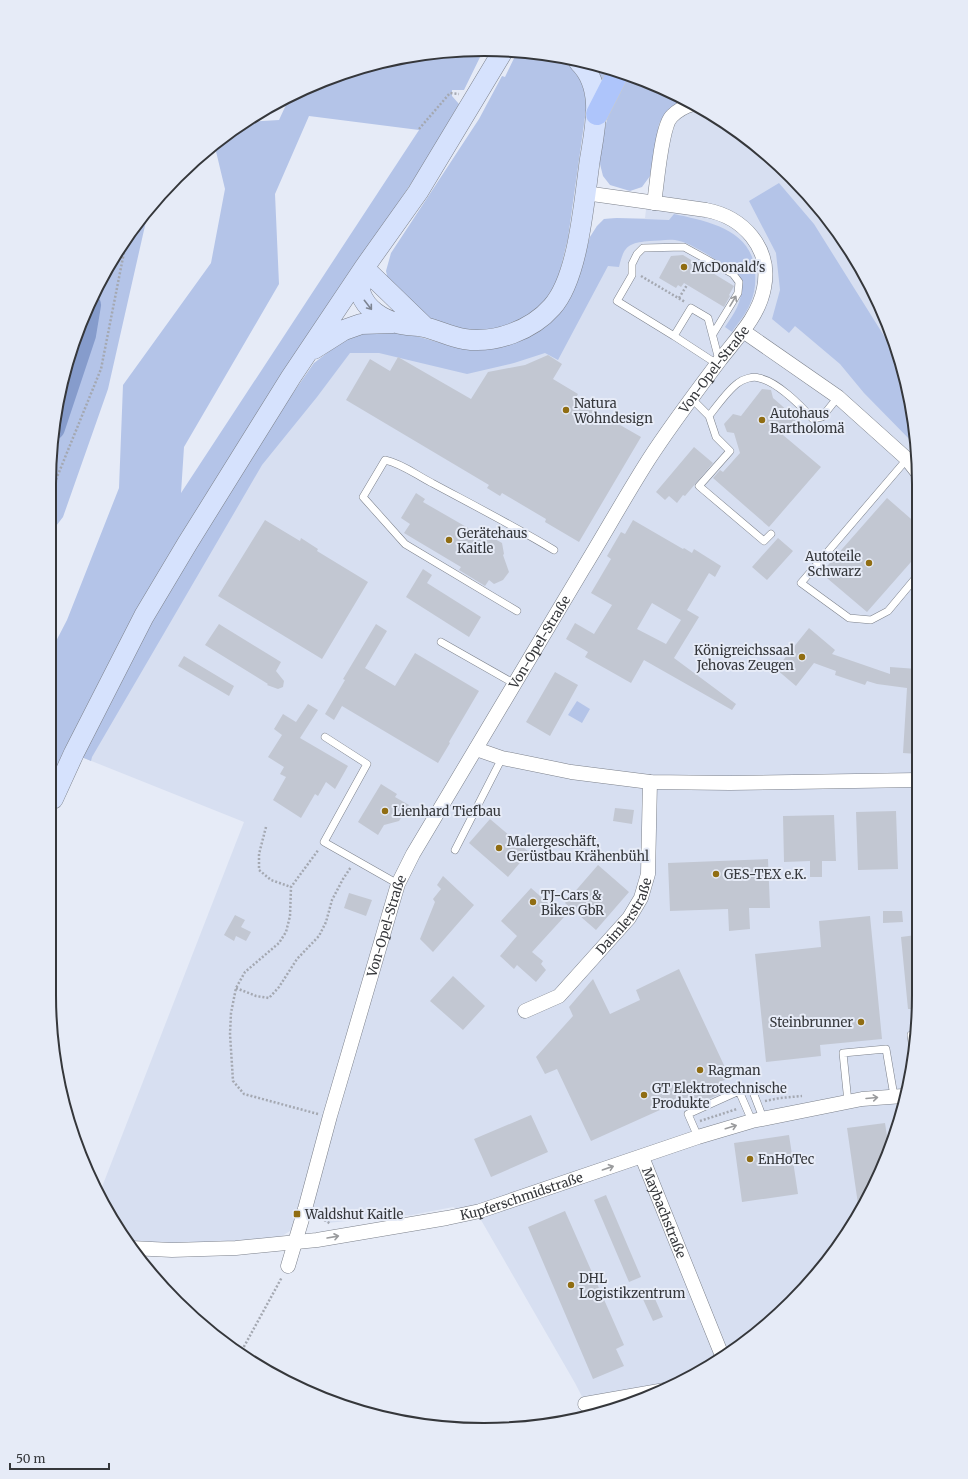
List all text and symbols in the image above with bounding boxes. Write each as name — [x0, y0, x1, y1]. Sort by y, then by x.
place label: McDonald's — [692, 259, 765, 276]
marker: McDonald's — [679, 262, 689, 272]
one-way arrow — [730, 295, 738, 307]
one-way arrow — [363, 299, 372, 310]
street label: Von-Opel-Straße — [675, 322, 753, 417]
place label: Natura Wohndesign — [573, 395, 653, 427]
marker: Natura Wohndesign — [561, 405, 571, 415]
place label: Autohaus Bartholomä — [769, 405, 844, 437]
marker: Autohaus Bartholomä — [757, 415, 767, 425]
place label: Gerätehaus Kaitle — [457, 525, 528, 557]
marker: Gerätehaus Kaitle — [444, 535, 454, 545]
place label: Autoteile Schwarz — [804, 548, 861, 580]
marker: Autoteile Schwarz — [864, 558, 874, 568]
street label: Von-Opel-Straße — [505, 592, 574, 693]
place label: Königreichssaal Jehovas Zeugen — [694, 642, 794, 674]
marker: Königreichssaal Jehovas Zeugen — [797, 652, 807, 662]
place label: Lienhard Tiefbau — [393, 803, 501, 820]
marker: Lienhard Tiefbau — [380, 806, 390, 816]
place label: Malergeschäft, Gerüstbau Krähenbühl — [507, 833, 649, 865]
marker: Malergeschäft, Gerüstbau Krähenbühl — [494, 843, 504, 853]
place label: GES-TEX e.K. — [724, 866, 807, 883]
marker: GES-TEX e.K. — [711, 869, 721, 879]
street label: Von-Opel-Straße — [363, 872, 410, 980]
street label: Daimlerstraße — [592, 876, 656, 958]
place label: TJ-Cars & Bikes GbR — [541, 887, 604, 919]
marker: TJ-Cars & Bikes GbR — [528, 897, 538, 907]
place label: Steinbrunner — [770, 1014, 853, 1031]
marker: Steinbrunner — [856, 1017, 866, 1027]
place label: Ragman — [708, 1062, 761, 1079]
marker: Ragman — [695, 1065, 705, 1075]
place label: GT Elektrotechnische Produkte — [652, 1080, 787, 1112]
marker: GT Elektrotechnische Produkte — [639, 1090, 649, 1100]
one-way arrow — [865, 1095, 878, 1102]
one-way arrow — [725, 1123, 738, 1130]
place label: EnHoTec — [758, 1151, 815, 1168]
marker: EnHoTec — [745, 1154, 755, 1164]
one-way arrow — [601, 1164, 614, 1171]
street label: Maybachstraße — [638, 1165, 690, 1261]
street label: Kupferschmidstraße — [459, 1169, 585, 1224]
place label: Waldshut Kaitle — [304, 1206, 403, 1223]
marker: Waldshut Kaitle — [292, 1209, 302, 1219]
one-way arrow — [326, 1233, 339, 1241]
place label: DHL Logistikzentrum — [579, 1270, 685, 1302]
marker: DHL Logistikzentrum — [566, 1280, 576, 1290]
scale bar — [10, 1445, 109, 1471]
text: 50 m — [16, 1451, 45, 1466]

